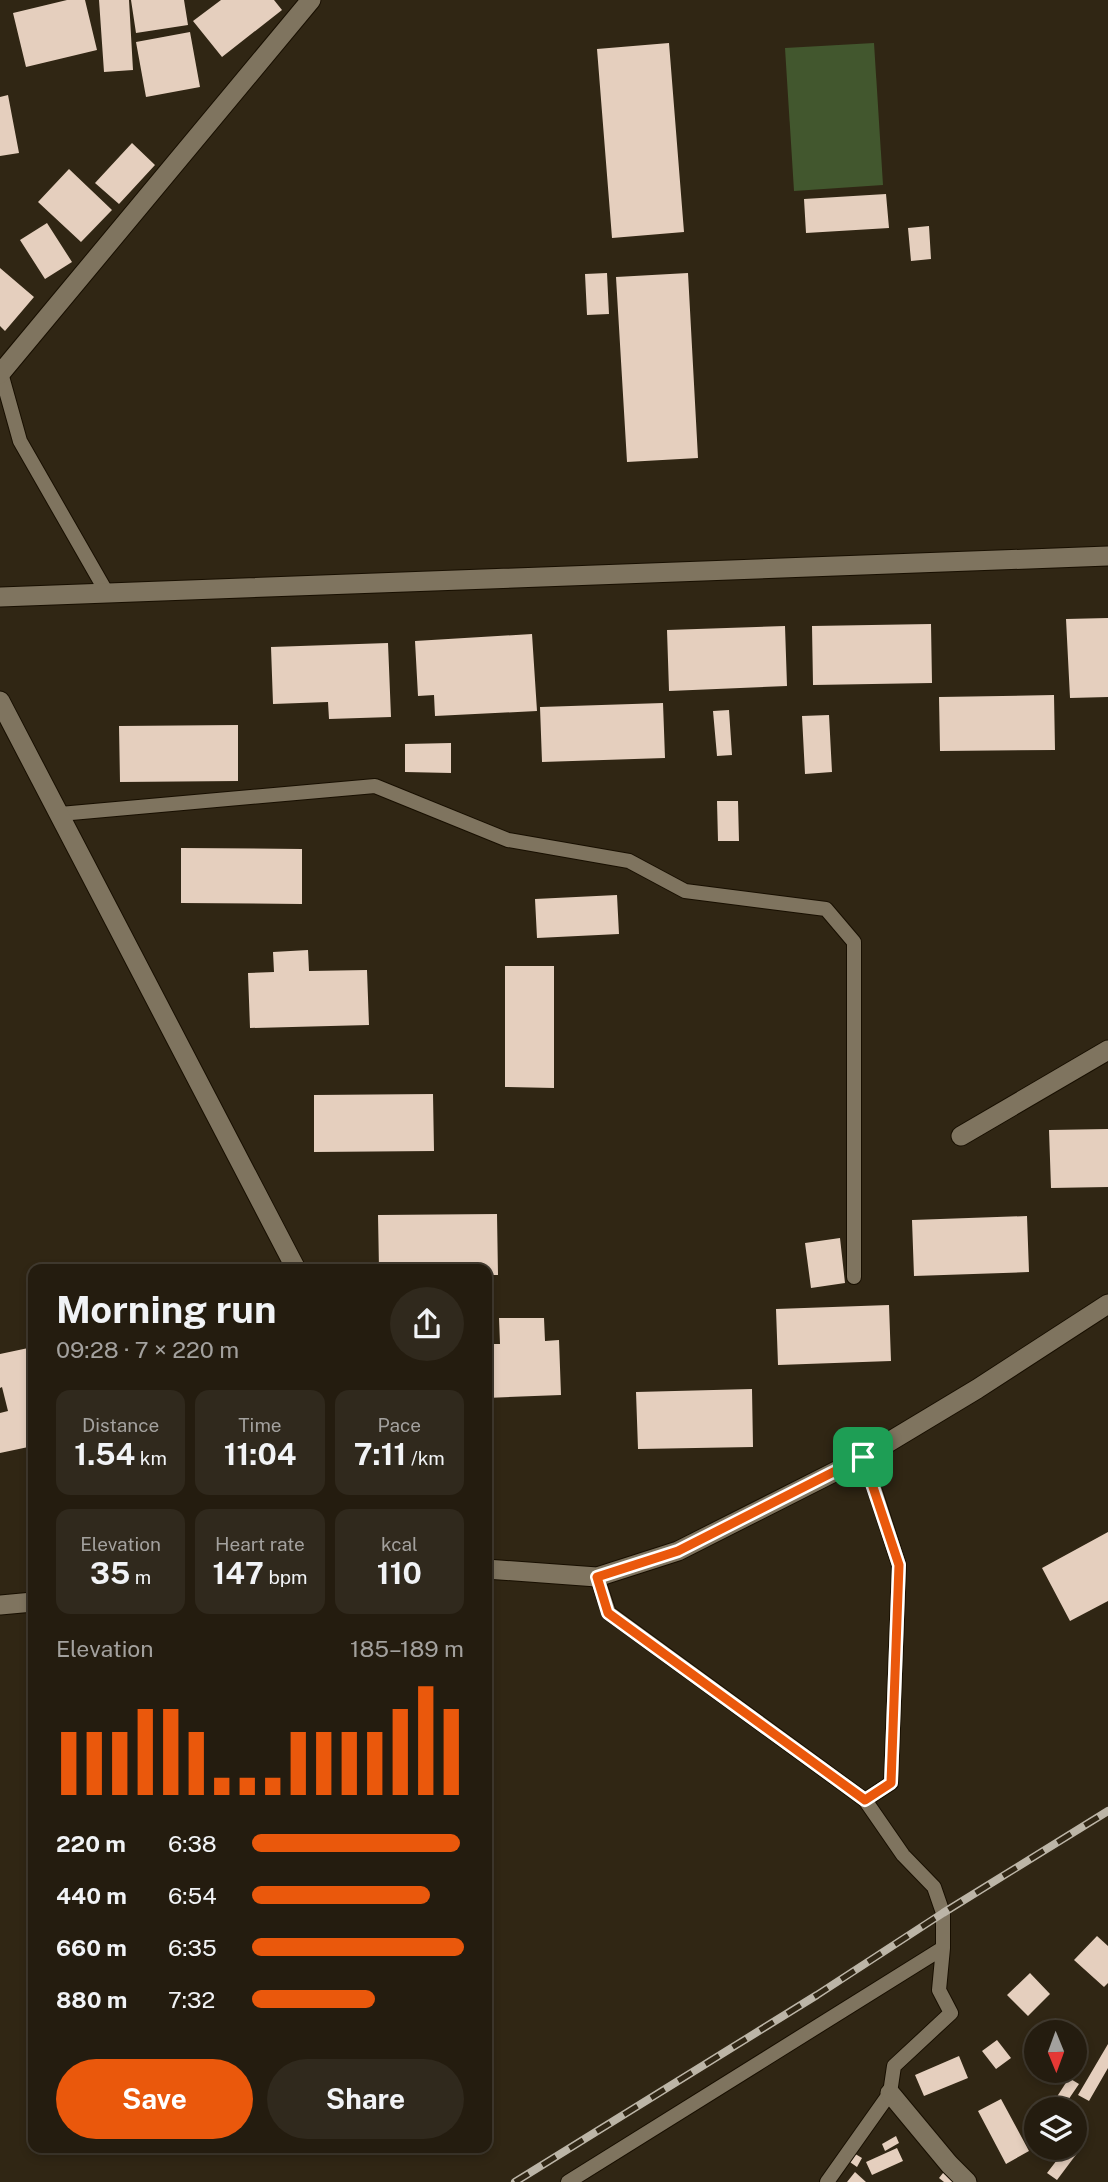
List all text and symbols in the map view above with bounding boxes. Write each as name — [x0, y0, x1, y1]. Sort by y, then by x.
text: Morning run — [56, 1287, 277, 1332]
button: share — [390, 1287, 464, 1361]
text: 09:28 · 7 × 220 m — [56, 1336, 239, 1363]
text: Distance — [82, 1414, 159, 1436]
text: Time — [238, 1414, 282, 1436]
text: Pace — [378, 1414, 421, 1436]
pin — [833, 1427, 893, 1487]
text: 1.54 — [74, 1436, 135, 1472]
text: 11:04 — [224, 1436, 296, 1472]
text: 7:11 — [354, 1436, 406, 1472]
icon: arrive — [844, 1438, 882, 1476]
text: km — [135, 1447, 167, 1469]
text: /km — [406, 1447, 445, 1469]
text: Elevation — [80, 1533, 161, 1555]
text: Heart rate — [215, 1533, 305, 1555]
text: kcal — [381, 1533, 418, 1555]
text: 35 — [90, 1555, 130, 1591]
text: 147 — [212, 1555, 264, 1591]
text: 110 — [377, 1555, 422, 1591]
text: m — [130, 1566, 151, 1588]
text: bpm — [264, 1566, 308, 1588]
text: Elevation — [56, 1635, 154, 1662]
text: 185–189 m — [350, 1635, 464, 1662]
text: 220 m — [56, 1830, 126, 1857]
text: 6:38 — [168, 1830, 217, 1857]
text: 440 m — [56, 1882, 127, 1909]
text: 6:54 — [168, 1882, 217, 1909]
text: 660 m — [56, 1934, 127, 1961]
text: 6:35 — [168, 1934, 217, 1961]
text: 880 m — [56, 1986, 127, 2013]
text: 7:32 — [168, 1986, 215, 2013]
north arrow — [1024, 2020, 1087, 2082]
map controls — [1024, 2020, 1087, 2160]
button: Save — [56, 2059, 253, 2139]
button: Share — [267, 2059, 464, 2139]
button: layers — [1024, 2097, 1087, 2160]

